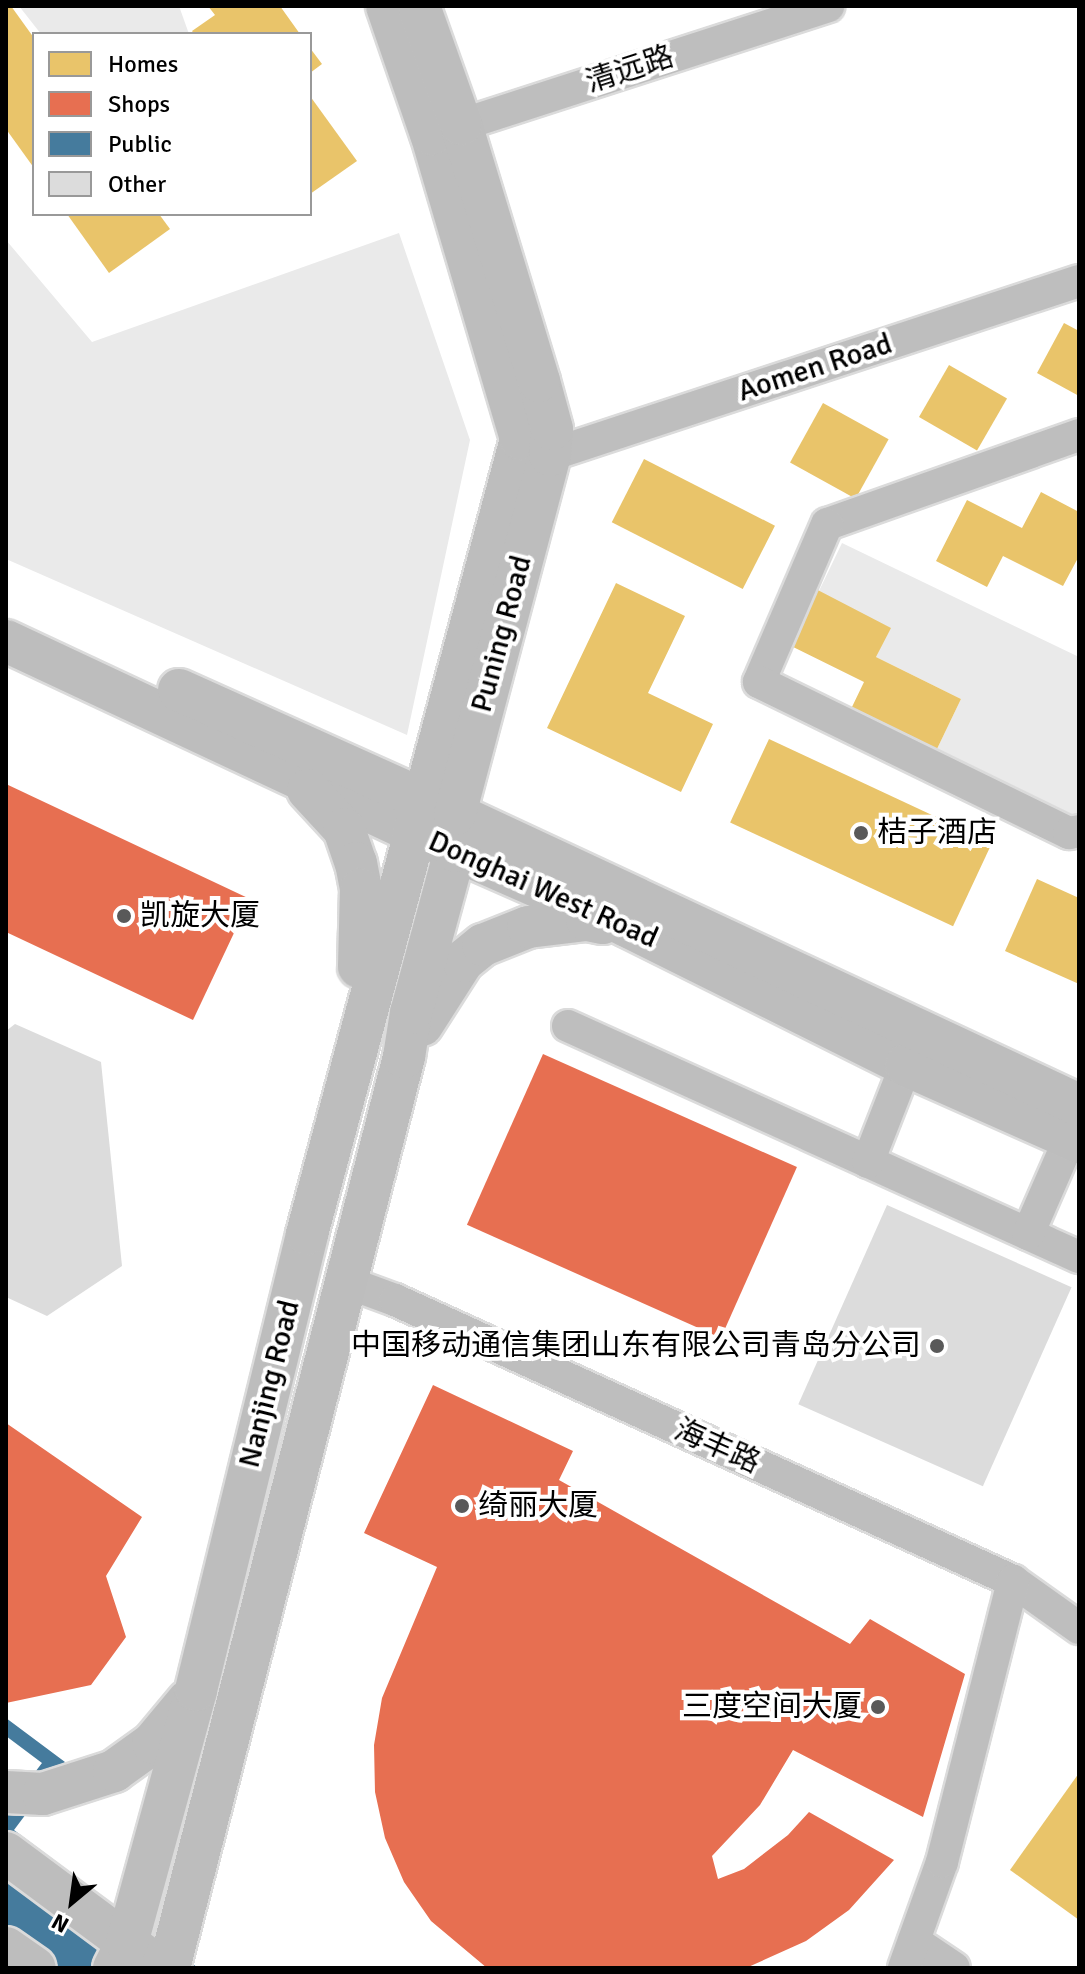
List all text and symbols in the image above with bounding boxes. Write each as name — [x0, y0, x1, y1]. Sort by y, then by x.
legend — [32, 32, 312, 216]
street label: 清远路 — [582, 39, 678, 101]
text: Homes — [108, 49, 178, 79]
text: Shops — [108, 89, 170, 119]
text: Public — [108, 129, 172, 159]
text: Other — [108, 169, 166, 199]
street label: Aomen Road — [733, 326, 897, 410]
street label: Puning Road — [464, 552, 540, 716]
place label: 桔子酒店 — [877, 815, 997, 851]
street label: Donghai West Road — [423, 823, 663, 957]
marker: 桔子酒店 — [852, 824, 870, 842]
place label: 凯旋大厦 — [140, 898, 260, 934]
marker: 凯旋大厦 — [115, 907, 133, 925]
street label: Nanjing Road — [232, 1296, 308, 1472]
place label: 中国移动通信集团山东有限公司青岛分公司 — [351, 1328, 921, 1364]
marker: 中国移动通信集团山东有限公司青岛分公司 — [928, 1337, 946, 1355]
street label: 海丰路 — [669, 1412, 765, 1482]
place label: 绮丽大厦 — [478, 1488, 598, 1524]
marker: 绮丽大厦 — [453, 1497, 471, 1515]
place label: 三度空间大厦 — [682, 1689, 862, 1725]
marker: 三度空间大厦 — [869, 1698, 887, 1716]
north arrow — [32, 1862, 112, 1942]
text: N — [47, 1908, 73, 1939]

